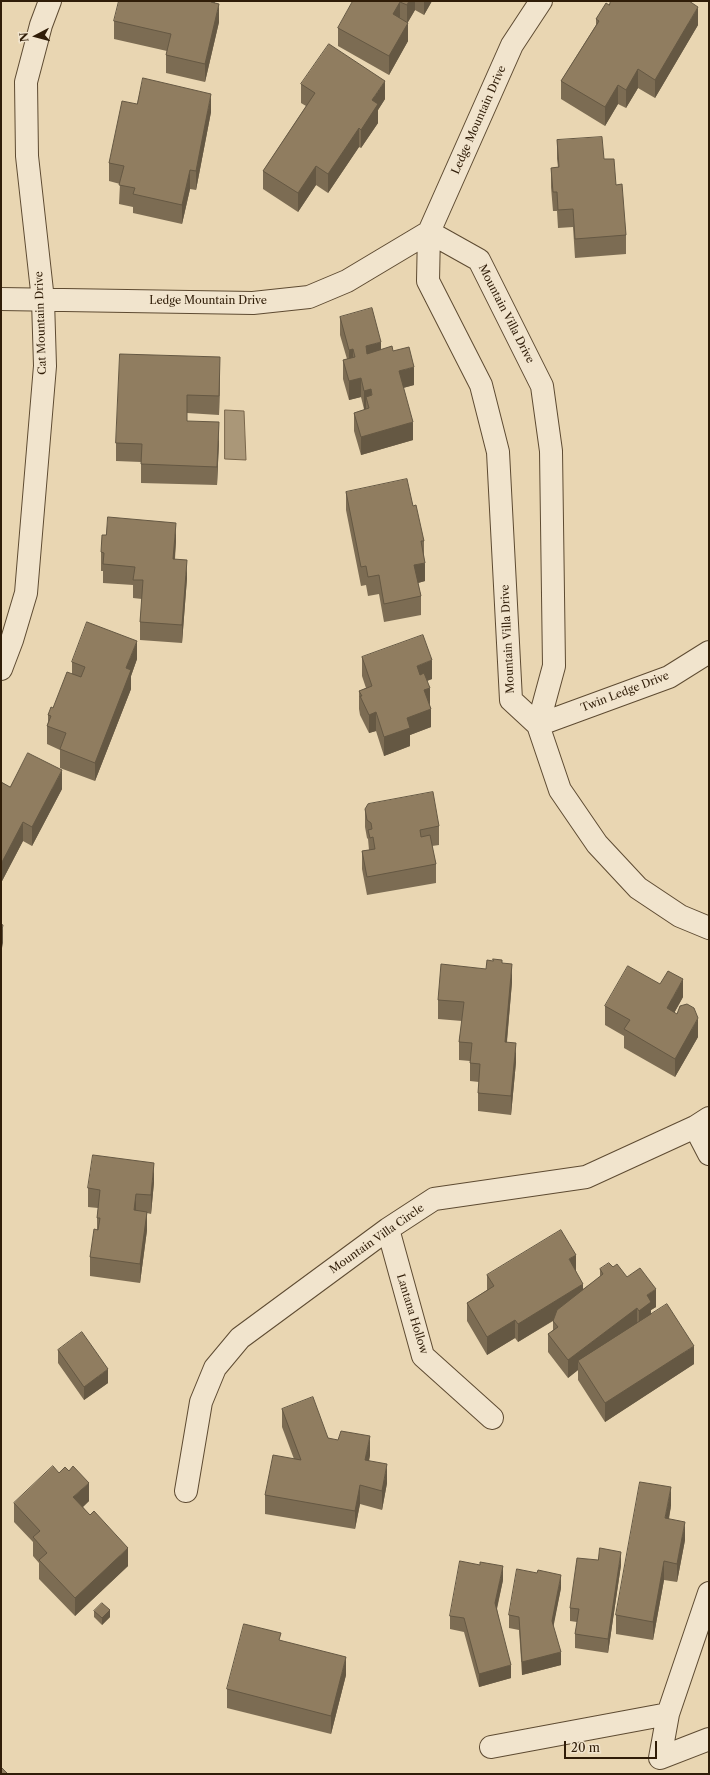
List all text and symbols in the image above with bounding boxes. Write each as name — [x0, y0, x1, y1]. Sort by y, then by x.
north arrow — [16, 16, 56, 56]
text: N — [17, 32, 32, 43]
street label: Ledge Mountain Drive — [449, 64, 509, 176]
street label: Mountain Villa Drive — [475, 262, 537, 366]
street label: Cat Mountain Drive — [33, 271, 49, 375]
street label: Ledge Mountain Drive — [149, 294, 267, 308]
street label: Mountain Villa Drive — [499, 584, 517, 694]
street label: Twin Ledge Drive — [579, 669, 671, 715]
street label: Mountain Villa Circle — [327, 1201, 427, 1277]
street label: Lantana Hollow — [394, 1272, 430, 1356]
scale bar — [566, 1733, 659, 1759]
text: 20 m — [571, 1740, 600, 1755]

